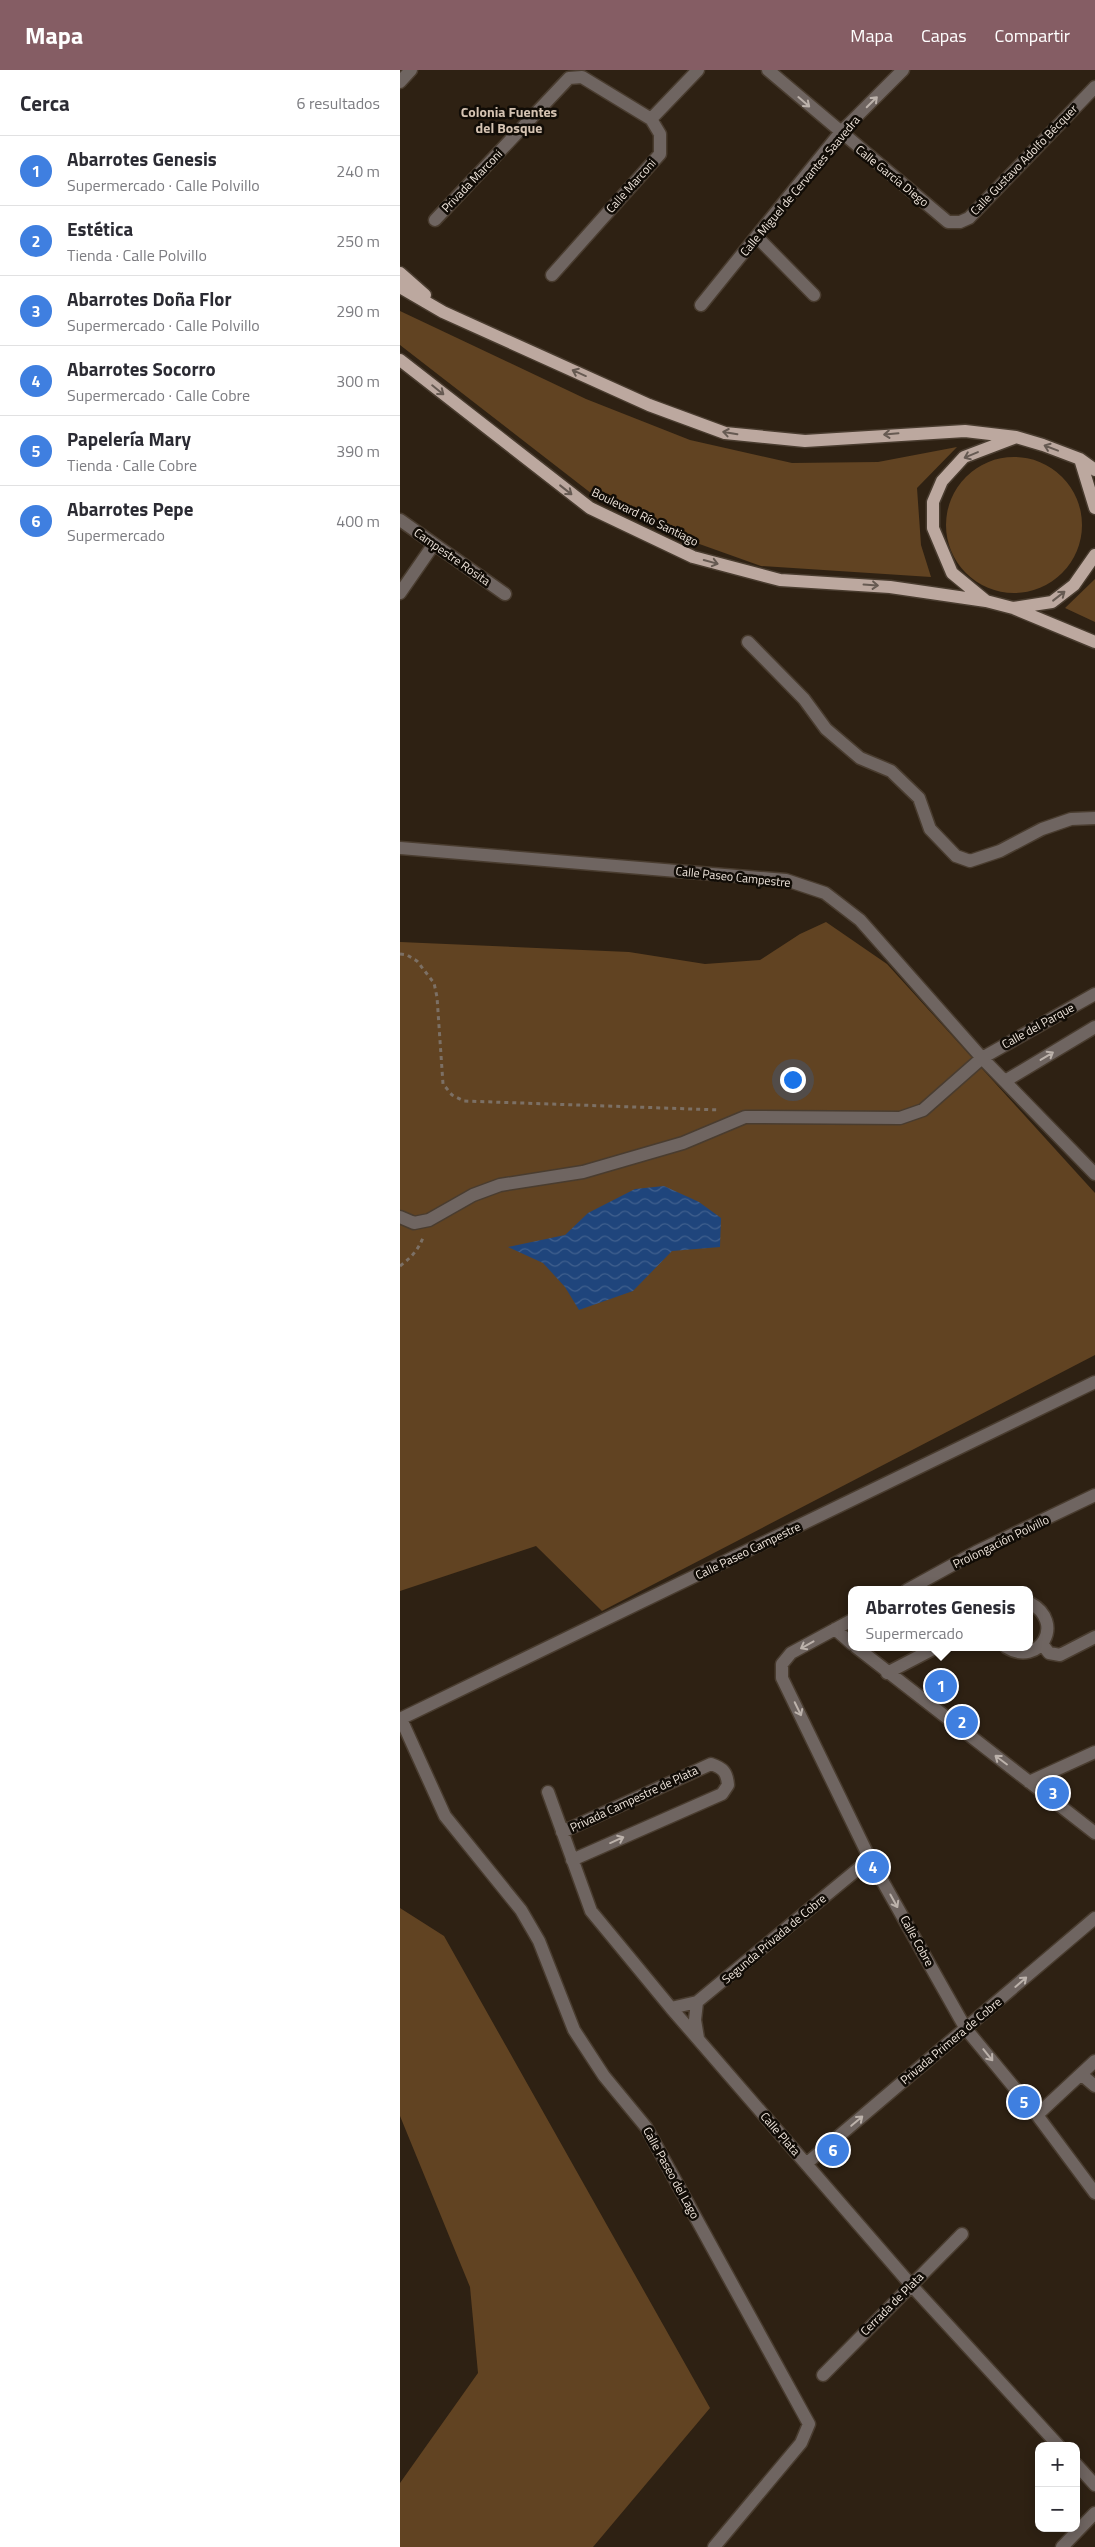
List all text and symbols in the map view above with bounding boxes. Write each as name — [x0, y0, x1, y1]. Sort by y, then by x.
text: Mapa — [25, 17, 83, 53]
text: Mapa — [850, 22, 893, 49]
text: Capas — [921, 22, 967, 49]
text: Compartir — [995, 22, 1070, 49]
text: Cerca — [20, 87, 70, 119]
text: 6 resultados — [296, 91, 380, 115]
one-way arrow — [866, 95, 878, 108]
one-way arrow — [798, 96, 811, 107]
street label: Calle Gustavo Adolfo Bécquer — [965, 100, 1082, 219]
district label: Colonia Fuentes del Bosque — [461, 101, 558, 138]
street label: Calle Miguel de Cervantes Saavedra — [735, 111, 864, 260]
street label: Calle García Diego — [851, 140, 933, 211]
text: Abarrotes Genesis — [67, 144, 217, 173]
street label: Privada Marconi — [437, 145, 507, 216]
street label: Calle Marconi — [601, 154, 660, 217]
text: 1 — [32, 159, 40, 183]
text: 240 m — [336, 159, 380, 183]
text: Supermercado · Calle Polvillo — [67, 173, 260, 197]
text: Estética — [67, 214, 133, 243]
text: 2 — [32, 229, 40, 253]
text: 250 m — [336, 229, 380, 253]
text: Tienda · Calle Polvillo — [67, 243, 207, 267]
text: Abarrotes Doña Flor — [67, 284, 232, 313]
text: 3 — [32, 299, 40, 323]
text: 290 m — [336, 299, 380, 323]
text: Supermercado · Calle Polvillo — [67, 313, 260, 337]
text: Abarrotes Socorro — [67, 354, 216, 383]
one-way arrow — [572, 368, 587, 378]
text: 4 — [32, 369, 40, 393]
text: 300 m — [336, 369, 380, 393]
text: Supermercado · Calle Cobre — [67, 383, 250, 407]
one-way arrow — [431, 385, 444, 396]
text: Papelería Mary — [67, 424, 191, 453]
one-way arrow — [722, 427, 738, 437]
one-way arrow — [884, 429, 900, 439]
text: 5 — [32, 439, 40, 463]
text: 390 m — [336, 439, 380, 463]
one-way arrow — [1044, 443, 1060, 452]
one-way arrow — [964, 451, 979, 461]
text: Tienda · Calle Cobre — [67, 453, 197, 477]
street label: Boulevard Río Santiago — [589, 482, 702, 551]
one-way arrow — [560, 484, 573, 495]
text: Abarrotes Pepe — [67, 494, 193, 523]
text: 6 — [32, 509, 40, 533]
text: 400 m — [336, 509, 380, 533]
text: Supermercado — [67, 523, 165, 547]
street label: Campestre Rosita — [410, 523, 494, 590]
one-way arrow — [702, 558, 718, 567]
one-way arrow — [863, 581, 879, 590]
one-way arrow — [1052, 591, 1065, 602]
street label: Calle Paseo Campestre — [675, 861, 791, 892]
street label: Calle del Parque — [998, 998, 1078, 1053]
one-way arrow — [1039, 1050, 1053, 1060]
your location — [780, 1067, 806, 1093]
street label: Prolongación Polvillo — [949, 1510, 1052, 1573]
street label: Calle Paseo Campestre — [692, 1517, 804, 1584]
popup — [848, 1586, 1033, 1651]
text: Abarrotes Genesis — [866, 1592, 1015, 1621]
text: Supermercado — [866, 1621, 964, 1645]
one-way arrow — [800, 1640, 814, 1650]
pin: 1 — [925, 1667, 957, 1705]
one-way arrow — [793, 1702, 803, 1717]
pin: 2 — [946, 1703, 978, 1741]
one-way arrow — [995, 1755, 1008, 1766]
street label: Privada Campestre de Plata — [567, 1761, 701, 1837]
pin: 3 — [1037, 1774, 1069, 1812]
one-way arrow — [609, 1835, 624, 1845]
pin: 4 — [857, 1848, 889, 1886]
street label: Segunda Privada de Cobre — [717, 1889, 830, 1988]
one-way arrow — [890, 1894, 900, 1908]
street label: Calle Cobre — [896, 1912, 939, 1970]
one-way arrow — [1014, 1976, 1027, 1988]
street label: Privada Primera de Cobre — [896, 1992, 1006, 2089]
one-way arrow — [982, 2048, 993, 2061]
pin: 5 — [1008, 2083, 1040, 2121]
street label: Calle Plata — [756, 2107, 805, 2160]
one-way arrow — [850, 2116, 863, 2127]
street label: Calle Paseo del Lago — [638, 2123, 705, 2222]
pin: 6 — [817, 2131, 849, 2169]
street label: Cerrada de Plata — [856, 2268, 928, 2340]
map controls — [1035, 2442, 1080, 2532]
button: + — [1035, 2442, 1080, 2487]
button: − — [1035, 2487, 1080, 2532]

